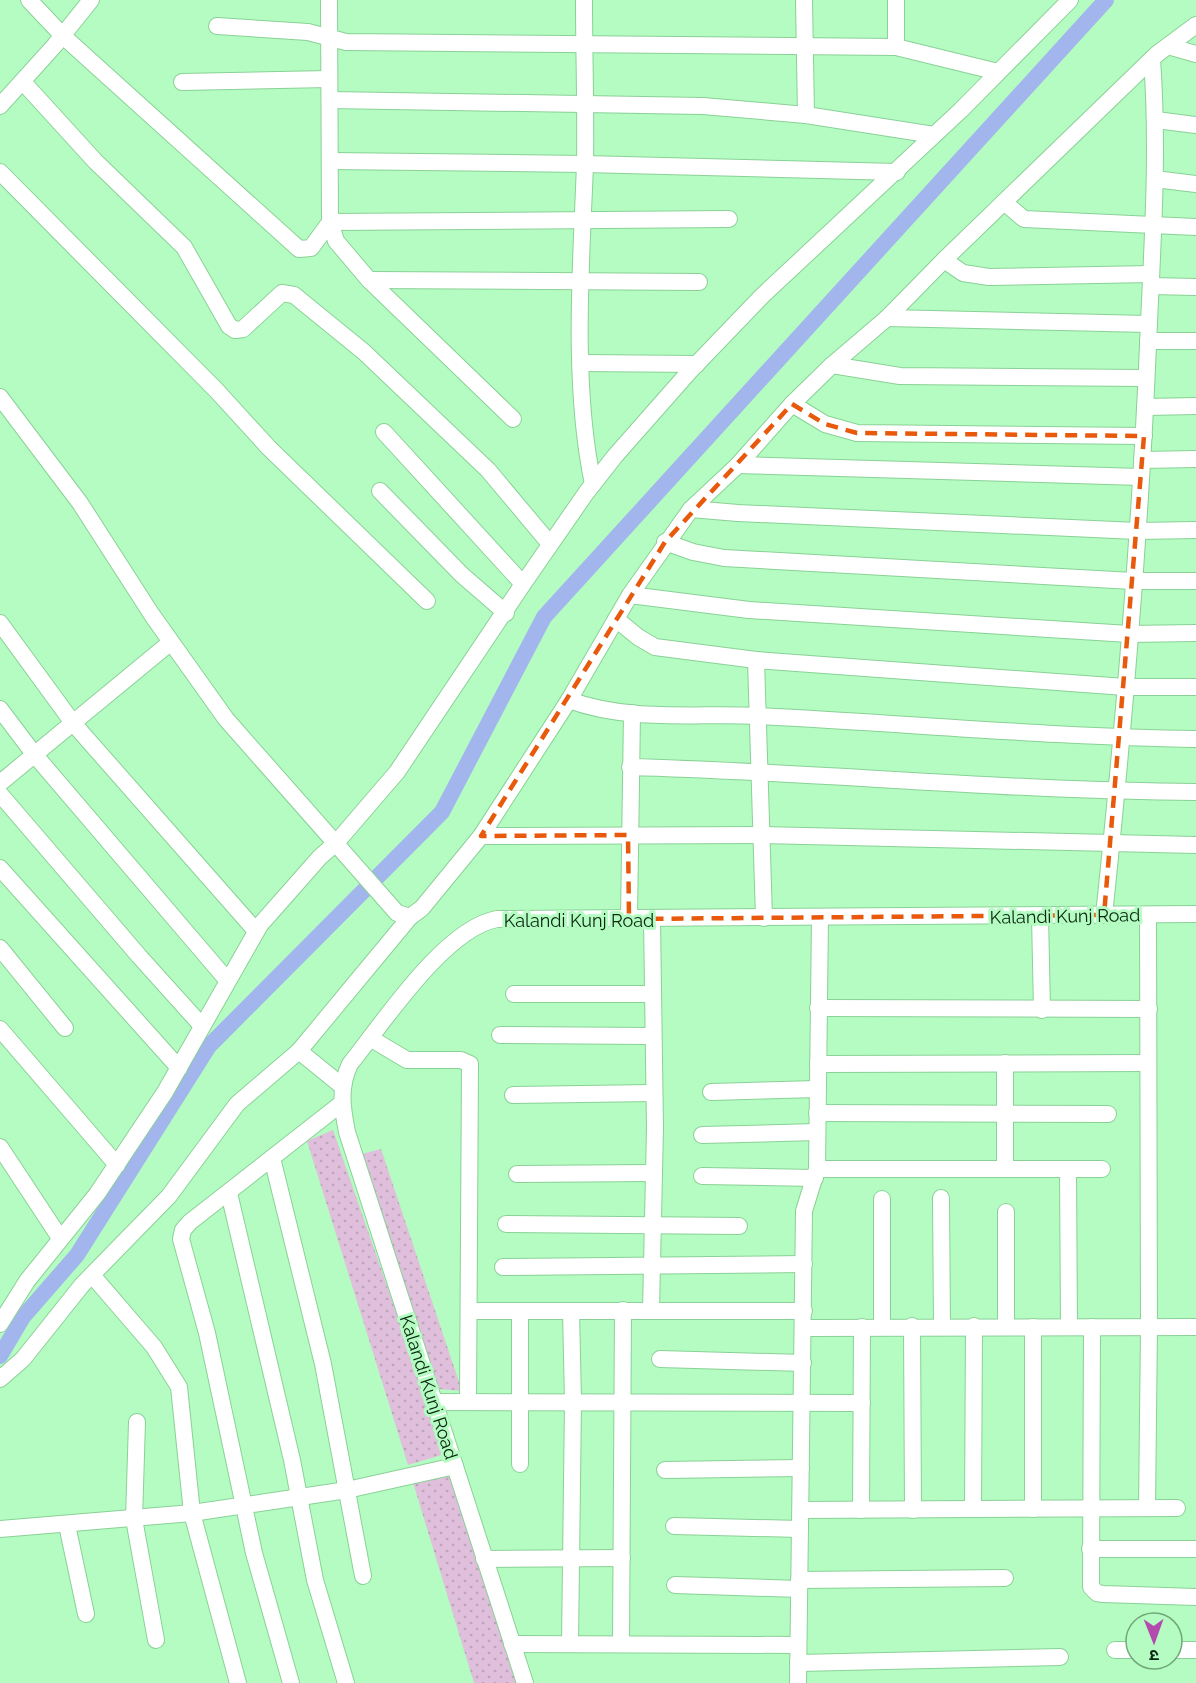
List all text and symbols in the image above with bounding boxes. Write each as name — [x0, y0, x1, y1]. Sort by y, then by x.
street label: Kalandi Kunj Road — [990, 904, 1140, 928]
street label: Kalandi Kunj Road — [504, 910, 654, 931]
street label: Kalandi Kunj Road — [396, 1312, 462, 1462]
north arrow — [1124, 1611, 1184, 1671]
text: उ — [1149, 1646, 1159, 1665]

